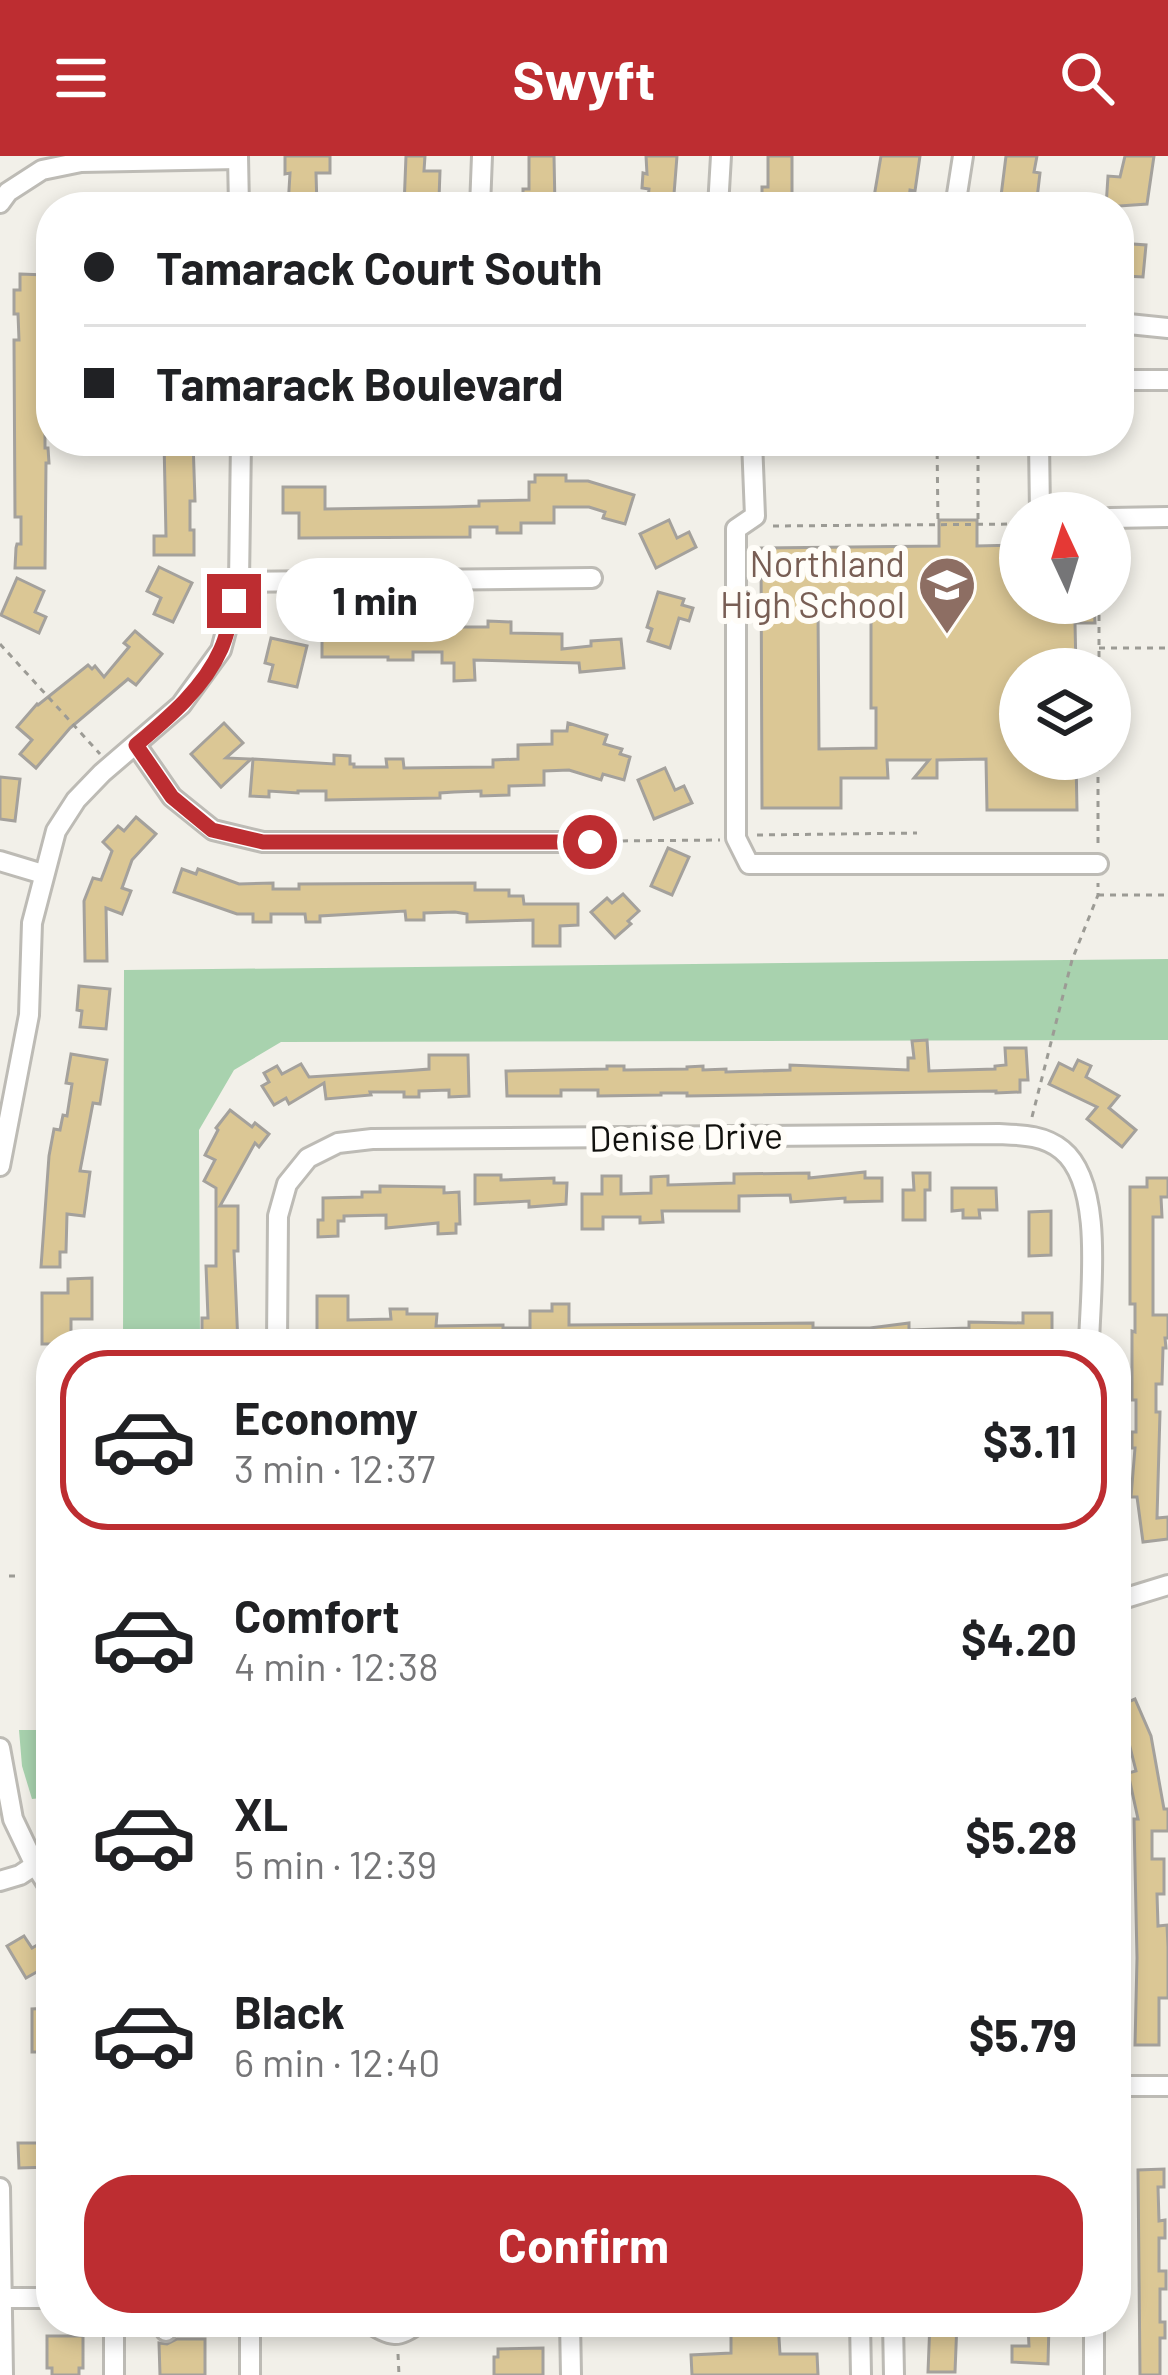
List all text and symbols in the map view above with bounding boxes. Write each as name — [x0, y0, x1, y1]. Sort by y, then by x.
icon: menu — [48, 45, 114, 111]
icon: search — [1054, 45, 1120, 111]
text: Swyft — [512, 46, 656, 111]
text: Tamarack Court South — [156, 240, 602, 294]
text: Tamarack Boulevard — [156, 356, 564, 410]
north arrow — [999, 492, 1131, 624]
map controls — [999, 492, 1131, 780]
place label: Northland High School — [720, 541, 905, 625]
school or university icon: Northland High School — [916, 554, 978, 636]
callout: 1 min — [276, 559, 474, 643]
route end — [207, 574, 261, 628]
text: 1 min — [332, 576, 418, 623]
button: layers — [999, 648, 1131, 780]
route start — [563, 815, 617, 869]
street label: Denise Drive — [589, 1112, 783, 1159]
icon: car — [90, 1386, 198, 1494]
text: Economy — [234, 1390, 418, 1444]
text: $3.11 — [983, 1413, 1077, 1467]
text: 3 min · 12:37 — [234, 1444, 435, 1491]
icon: car — [90, 1584, 198, 1692]
text: Comfort — [234, 1588, 400, 1642]
text: $4.20 — [961, 1611, 1077, 1665]
text: 4 min · 12:38 — [234, 1642, 438, 1689]
icon: car — [90, 1782, 198, 1890]
text: XL — [234, 1786, 288, 1840]
text: $5.28 — [965, 1809, 1077, 1863]
text: 5 min · 12:39 — [234, 1840, 437, 1887]
icon: car — [90, 1980, 198, 2088]
text: Black — [234, 1984, 345, 2038]
text: $5.79 — [969, 2007, 1077, 2061]
text: 6 min · 12:40 — [234, 2038, 440, 2085]
button: Confirm — [84, 2175, 1083, 2313]

